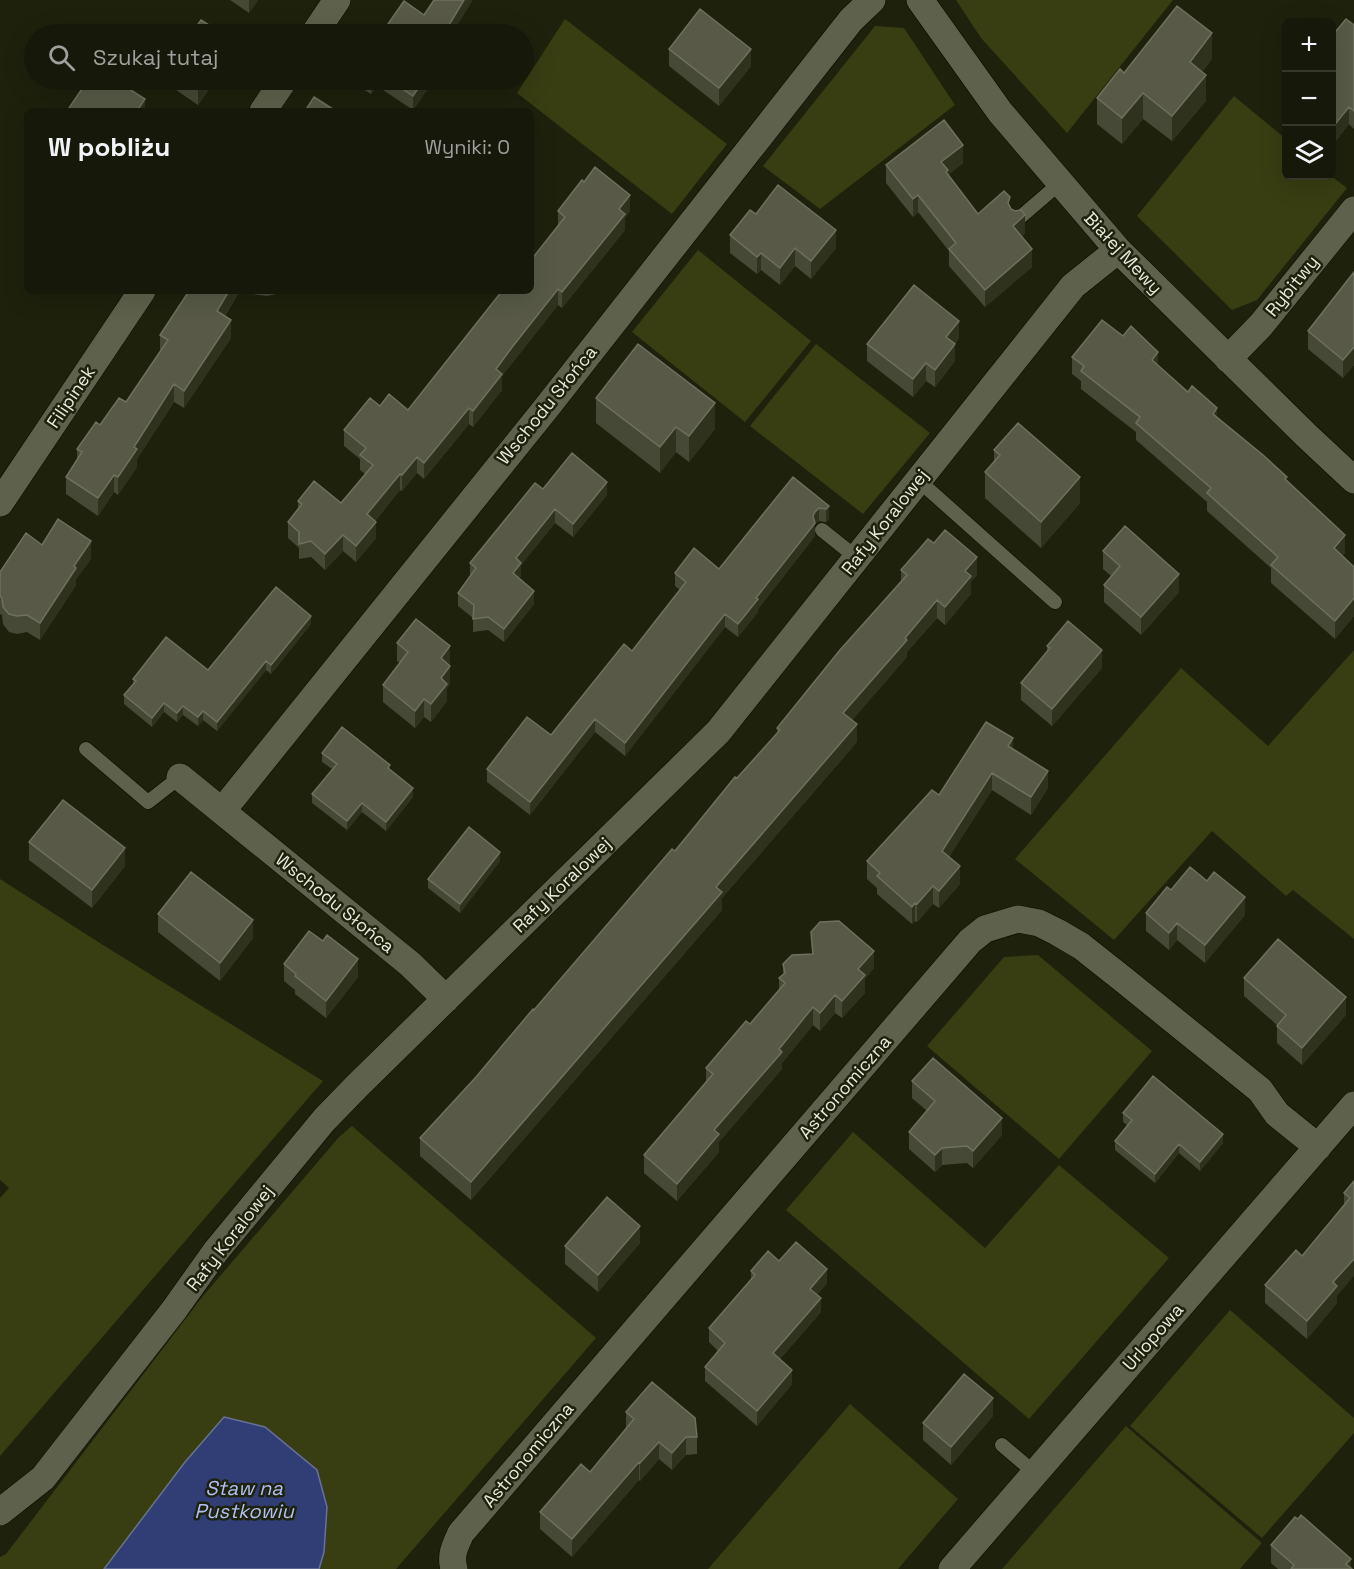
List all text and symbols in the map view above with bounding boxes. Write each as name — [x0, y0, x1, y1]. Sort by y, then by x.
map controls — [1282, 18, 1336, 180]
button: + — [1282, 18, 1336, 72]
search box — [24, 24, 534, 90]
icon: search — [45, 41, 78, 74]
text: Szukaj tutaj — [93, 43, 218, 71]
button: − — [1282, 72, 1336, 126]
button: layers — [1282, 126, 1336, 180]
text: W pobliżu — [48, 130, 170, 164]
text: Wyniki: 0 — [424, 134, 510, 160]
street label: Białej Mewy — [1079, 207, 1167, 299]
street label: Rybitwy — [1260, 250, 1323, 321]
street label: Wschodu Słońca — [492, 341, 602, 469]
street label: Filipinek — [41, 361, 100, 432]
street label: Rafy Koralowej — [836, 464, 933, 579]
street label: Rafy Koralowej — [508, 832, 616, 937]
street label: Wschodu Słońca — [271, 848, 399, 958]
street label: Astronomiczna — [793, 1030, 896, 1143]
street label: Rafy Koralowej — [181, 1180, 278, 1295]
street label: Urlopowa — [1117, 1298, 1188, 1375]
street label: Astronomiczna — [477, 1398, 578, 1512]
water label: Staw na Pustkowiu — [194, 1475, 295, 1524]

